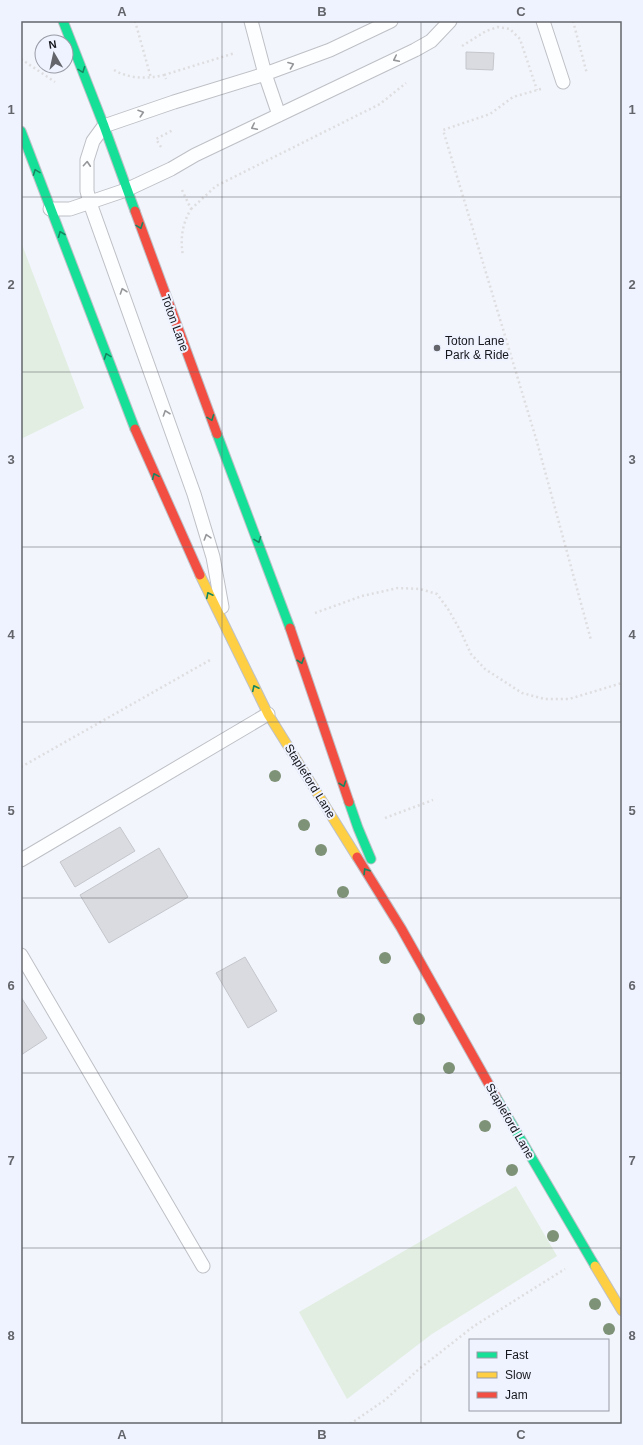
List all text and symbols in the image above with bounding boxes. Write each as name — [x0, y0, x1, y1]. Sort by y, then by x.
text: A — [117, 4, 127, 19]
text: B — [317, 4, 327, 19]
text: C — [516, 4, 526, 19]
north arrow — [34, 34, 74, 74]
text: N — [48, 38, 57, 51]
one-way arrow — [393, 54, 401, 62]
one-way arrow — [287, 61, 294, 69]
one-way arrow — [78, 67, 86, 74]
text: 1 — [7, 102, 15, 117]
text: 1 — [628, 102, 636, 117]
one-way arrow — [137, 110, 144, 118]
one-way arrow — [250, 122, 258, 130]
one-way arrow — [83, 161, 92, 167]
one-way arrow — [33, 169, 41, 176]
one-way arrow — [135, 223, 143, 230]
one-way arrow — [57, 231, 65, 238]
text: 2 — [7, 277, 15, 292]
text: 2 — [628, 277, 636, 292]
one-way arrow — [119, 287, 127, 294]
street label: Toton Lane — [158, 293, 192, 354]
place label: Toton Lane Park & Ride — [445, 334, 509, 362]
marker: Toton Lane Park & Ride — [432, 343, 442, 353]
one-way arrow — [103, 352, 112, 359]
one-way arrow — [162, 410, 170, 417]
one-way arrow — [207, 415, 215, 422]
text: 3 — [7, 452, 15, 467]
text: 3 — [628, 452, 636, 467]
one-way arrow — [152, 473, 160, 481]
one-way arrow — [203, 533, 212, 540]
one-way arrow — [253, 536, 261, 543]
one-way arrow — [206, 591, 214, 599]
text: 4 — [7, 627, 15, 642]
text: 4 — [628, 627, 636, 642]
one-way arrow — [297, 657, 305, 664]
one-way arrow — [252, 685, 260, 693]
street label: Stapleford Lane — [282, 741, 339, 821]
one-way arrow — [338, 780, 347, 787]
text: 5 — [7, 803, 15, 818]
text: 5 — [628, 803, 636, 818]
one-way arrow — [363, 868, 371, 875]
text: 6 — [7, 978, 15, 993]
text: 6 — [628, 978, 636, 993]
street label: Stapleford Lane — [483, 1081, 537, 1161]
text: 7 — [7, 1153, 15, 1168]
text: 7 — [628, 1153, 636, 1168]
text: 8 — [7, 1328, 15, 1343]
text: 8 — [628, 1328, 636, 1343]
legend — [469, 1339, 609, 1411]
text: Fast — [505, 1348, 529, 1362]
text: Slow — [505, 1368, 531, 1382]
text: Jam — [505, 1388, 528, 1402]
text: A — [117, 1427, 127, 1442]
text: B — [317, 1427, 327, 1442]
text: C — [516, 1427, 526, 1442]

